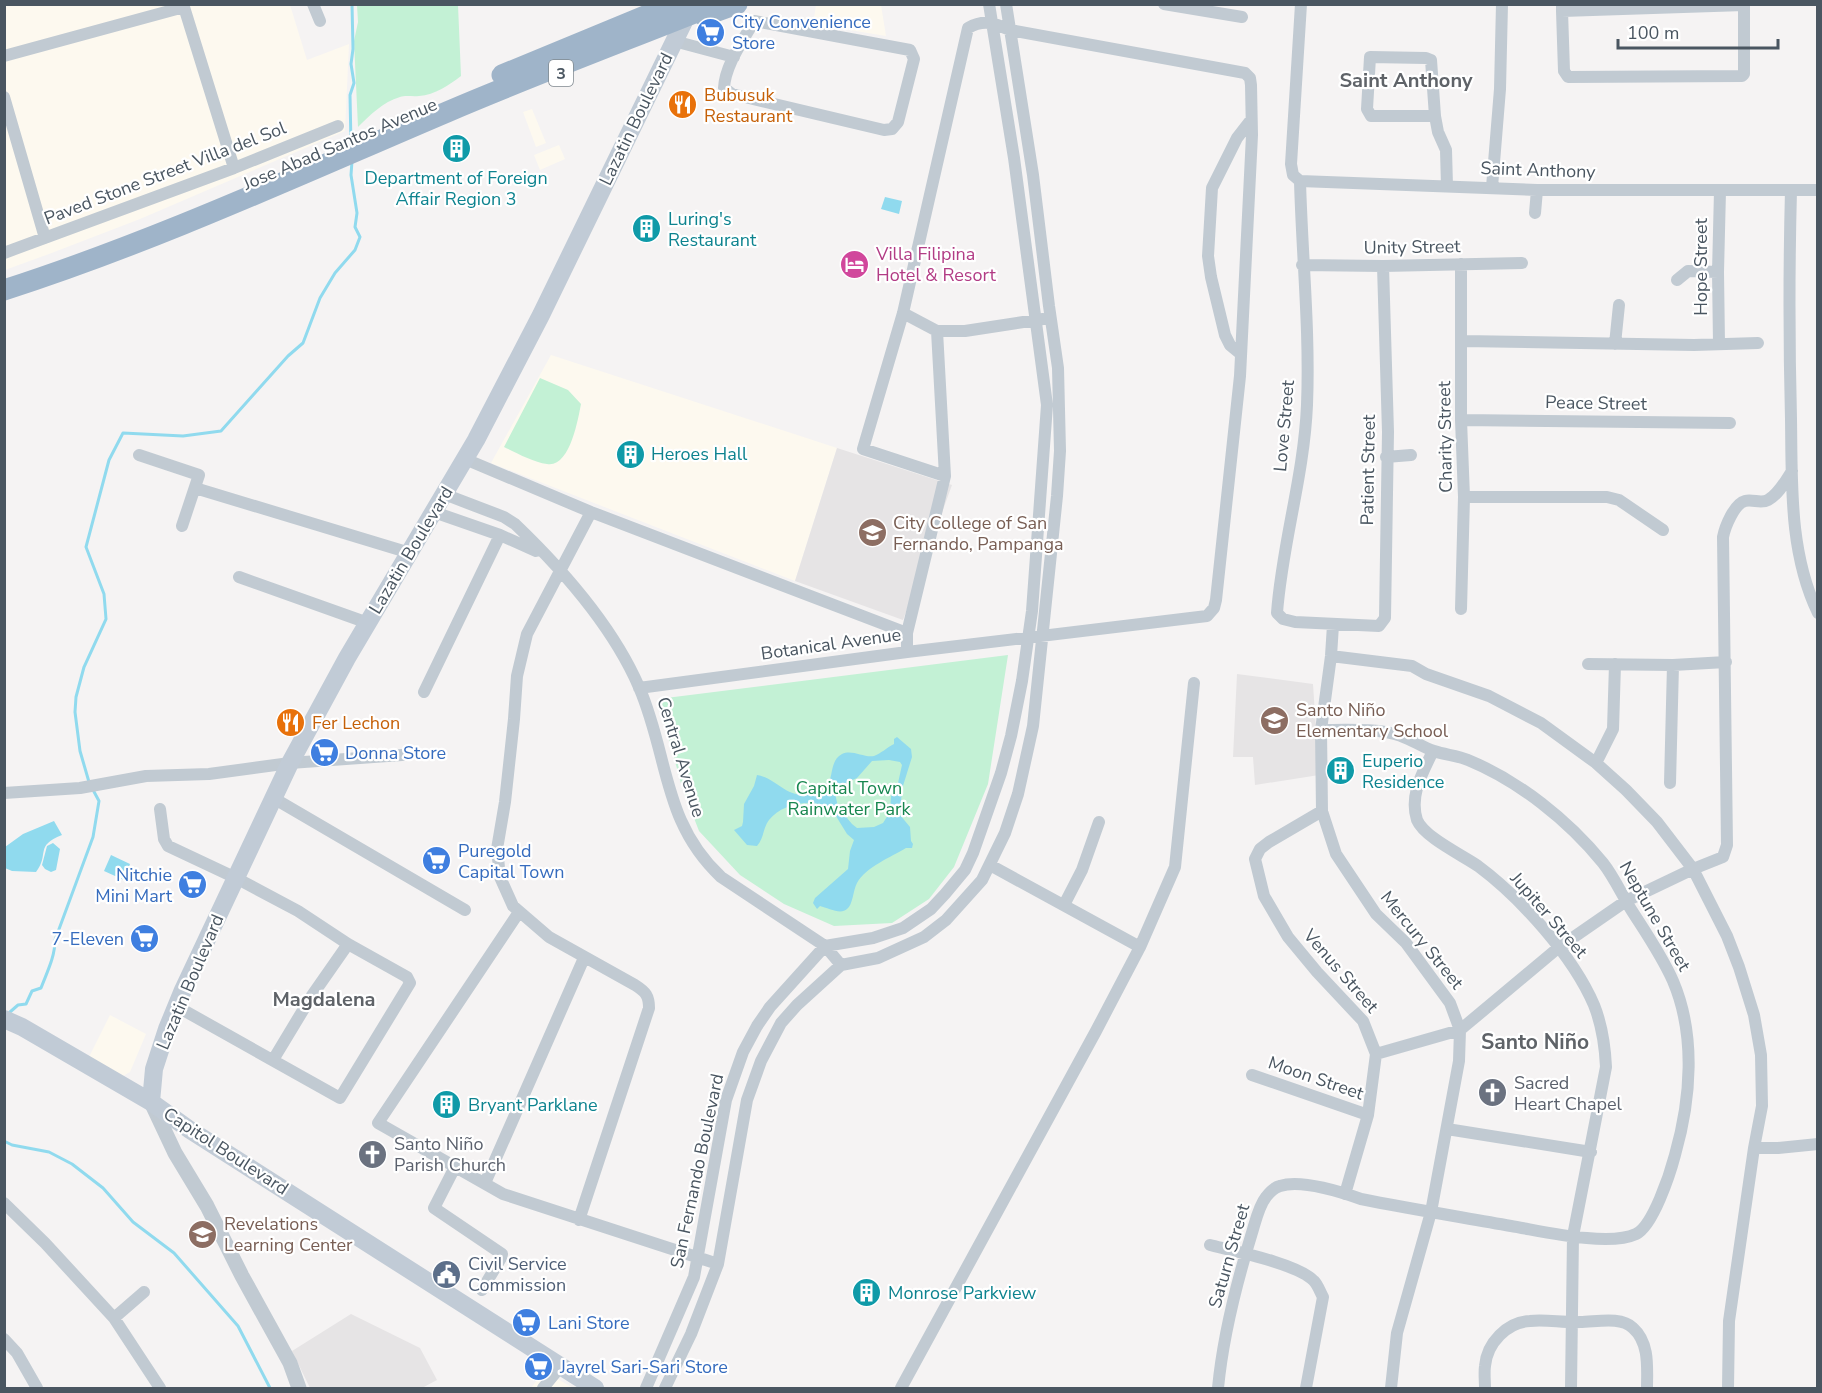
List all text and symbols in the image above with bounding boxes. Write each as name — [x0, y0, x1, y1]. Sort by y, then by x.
place label: City Convenience Store — [732, 10, 871, 55]
scale bar — [1618, 12, 1778, 50]
supermarket icon: City Convenience Store — [695, 16, 727, 48]
text: 100 m — [1627, 21, 1679, 45]
street label: Lazatin Boulevard — [593, 49, 679, 189]
road number: 3 — [549, 60, 573, 86]
district label: Saint Anthony — [1339, 67, 1473, 94]
place label: Bubusuk Restaurant — [704, 83, 793, 128]
restaurant icon: Bubusuk Restaurant — [667, 89, 699, 121]
street label: Jose Abad Santos Avenue — [238, 92, 441, 196]
street label: Paved Stone Street Villa del Sol — [41, 115, 290, 230]
building icon: Department of Foreign Affair Region 3 — [440, 133, 472, 165]
street label: Saint Anthony — [1480, 156, 1597, 184]
place label: Department of Foreign Affair Region 3 — [364, 166, 548, 211]
place label: Luring's Restaurant — [668, 207, 757, 252]
building icon: Luring's Restaurant — [631, 213, 663, 245]
street label: Hope Street — [1689, 218, 1713, 316]
street label: Unity Street — [1363, 234, 1461, 260]
place label: Villa Filipina Hotel & Resort — [875, 242, 996, 287]
hotel icon: Villa Filipina Hotel & Resort — [839, 248, 871, 280]
street label: Love Street — [1268, 378, 1300, 473]
street label: Charity Street — [1432, 380, 1458, 493]
street label: Peace Street — [1545, 390, 1648, 416]
street label: Patient Street — [1355, 414, 1381, 526]
building icon: Heroes Hall — [614, 438, 646, 470]
place label: Heroes Hall — [651, 442, 748, 466]
street label: Lazatin Boulevard — [363, 482, 459, 618]
place label: City College of San Fernando, Pampanga — [893, 511, 1064, 556]
school or university icon: City College of San Fernando, Pampanga — [856, 517, 888, 549]
street label: Botanical Avenue — [759, 622, 903, 666]
street label: Central Avenue — [651, 694, 711, 820]
place label: Santo Niño Elementary School — [1296, 698, 1449, 743]
school or university icon: Santo Niño Elementary School — [1259, 704, 1291, 736]
restaurant icon: Fer Lechon — [275, 707, 307, 739]
place label: Fer Lechon — [312, 711, 400, 735]
supermarket icon: Donna Store — [308, 737, 340, 769]
place label: Donna Store — [345, 741, 446, 765]
place label: Euperio Residence — [1362, 749, 1444, 794]
building icon: Euperio Residence — [1325, 755, 1357, 787]
park label: Capital Town Rainwater Park — [787, 776, 912, 821]
place label: Puregold Capital Town — [458, 839, 565, 884]
supermarket icon: Puregold Capital Town — [421, 845, 453, 877]
street label: Neptune Street — [1614, 857, 1697, 976]
place label: Nitchie Mini Mart — [95, 863, 173, 908]
street label: Jupiter Street — [1504, 866, 1593, 964]
supermarket icon: Nitchie Mini Mart — [177, 869, 209, 901]
street label: Mercury Street — [1375, 886, 1469, 995]
street label: Lazatin Boulevard — [151, 911, 229, 1053]
supermarket icon: 7-Eleven — [129, 923, 161, 955]
street label: Venus Street — [1297, 923, 1385, 1019]
place label: 7-Eleven — [51, 927, 124, 951]
district label: Magdalena — [272, 986, 376, 1013]
district label: Santo Niño — [1481, 1028, 1589, 1056]
street label: Moon Street — [1265, 1050, 1368, 1106]
street label: San Fernando Boulevard — [665, 1071, 729, 1271]
place label: Sacred Heart Chapel — [1514, 1071, 1623, 1116]
church icon: Sacred Heart Chapel — [1477, 1077, 1509, 1109]
building icon: Bryant Parklane — [431, 1089, 463, 1121]
place label: Bryant Parklane — [468, 1093, 598, 1117]
street label: Capitol Boulevard — [159, 1102, 293, 1200]
place label: Santo Niño Parish Church — [394, 1132, 506, 1177]
church icon: Santo Niño Parish Church — [357, 1138, 389, 1170]
street label: Saturn Street — [1203, 1200, 1256, 1311]
place label: Revelations Learning Center — [224, 1212, 353, 1257]
school or university icon: Revelations Learning Center — [187, 1218, 219, 1250]
place label: Civil Service Commission — [468, 1252, 567, 1297]
public building icon: Civil Service Commission — [431, 1258, 463, 1290]
building icon: Monrose Parkview — [851, 1277, 883, 1309]
place label: Monrose Parkview — [888, 1281, 1037, 1305]
supermarket icon: Lani Store — [511, 1307, 543, 1339]
place label: Lani Store — [548, 1311, 630, 1335]
supermarket icon: Jayrel Sari-Sari Store — [523, 1351, 555, 1383]
place label: Jayrel Sari-Sari Store — [559, 1355, 728, 1379]

